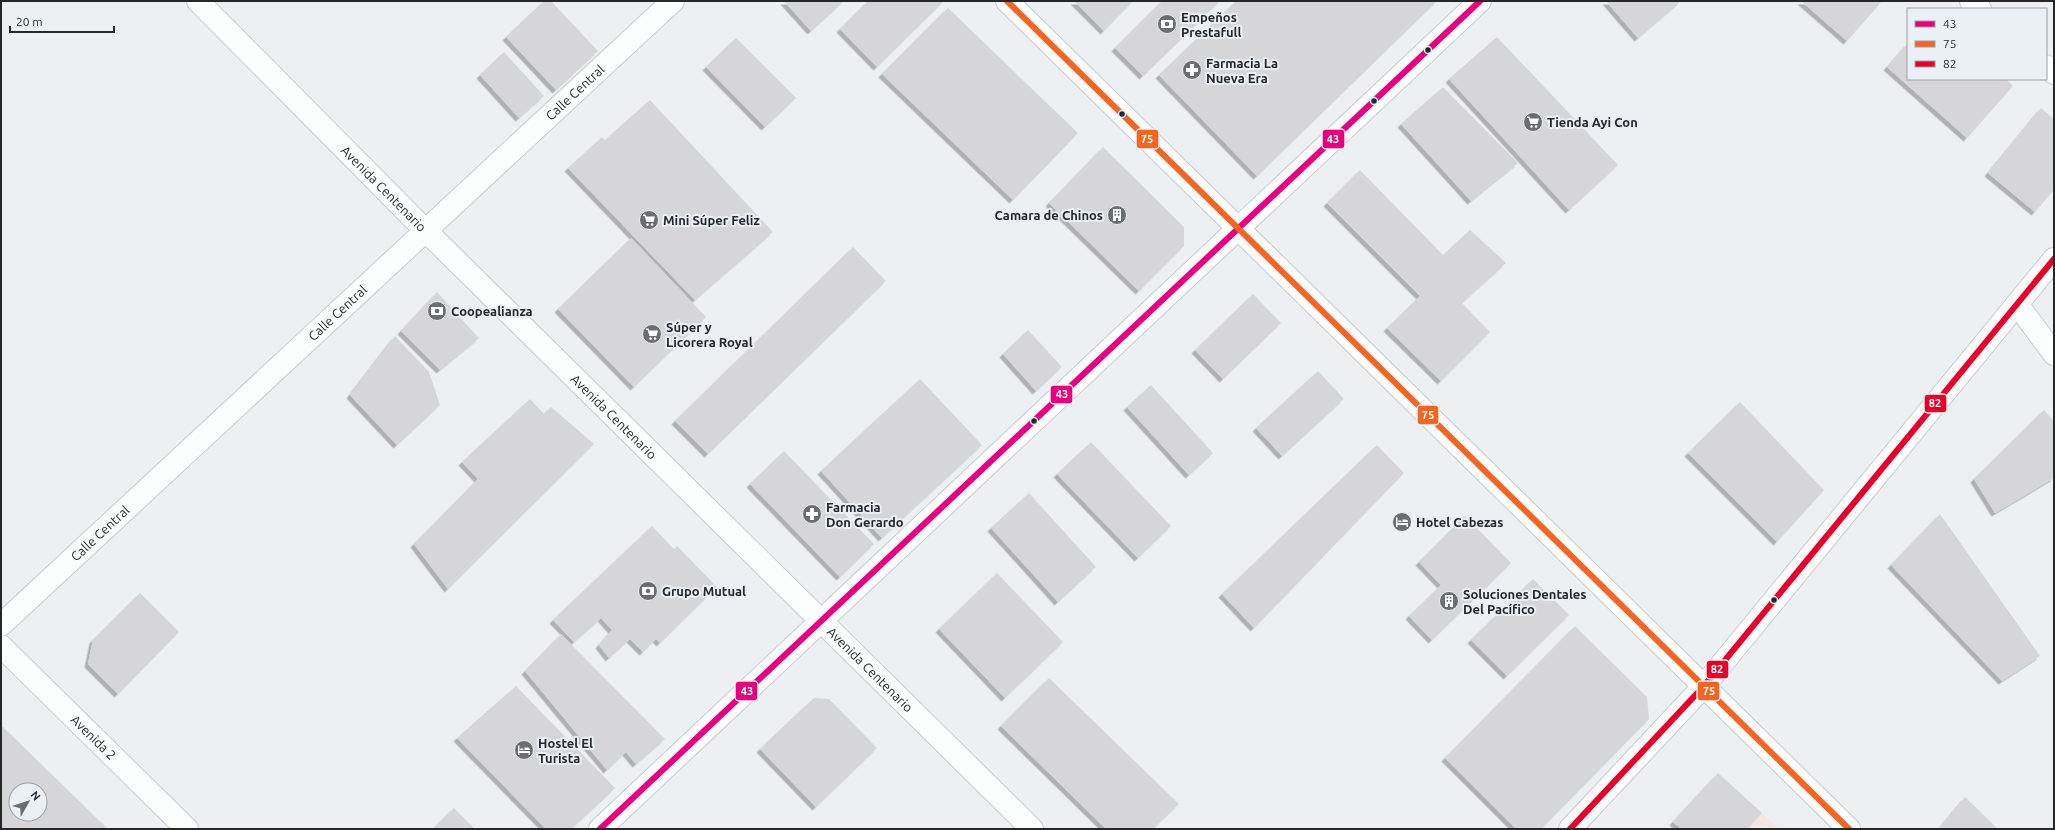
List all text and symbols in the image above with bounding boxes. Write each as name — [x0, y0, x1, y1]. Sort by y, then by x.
scale bar — [10, 8, 114, 34]
legend — [1907, 8, 2047, 80]
place label: Empeños Prestafull — [1181, 10, 1241, 39]
bank icon: Empeños Prestafull — [1156, 13, 1178, 35]
text: 20 m — [16, 15, 43, 28]
text: 43 — [1943, 17, 1957, 30]
text: 75 — [1943, 37, 1957, 50]
unlabelled marker — [1423, 45, 1433, 55]
place label: Farmacia La Nueva Era — [1206, 56, 1278, 85]
text: 82 — [1943, 57, 1957, 70]
pharmacy icon: Farmacia La Nueva Era — [1181, 59, 1203, 81]
street label: Calle Central — [543, 61, 607, 123]
unlabelled marker — [1369, 96, 1379, 106]
unlabelled marker — [1117, 109, 1127, 119]
supermarket icon: Tienda Ayi Con — [1522, 111, 1544, 133]
place label: Tienda Ayi Con — [1547, 115, 1638, 129]
line badge: 75 — [1136, 129, 1159, 149]
line badge: 43 — [1322, 129, 1345, 149]
text: 75 — [1141, 133, 1153, 145]
text: 43 — [1327, 133, 1339, 145]
street label: Avenida Centenario — [339, 143, 429, 234]
building icon: Camara de Chinos — [1106, 204, 1128, 226]
place label: Camara de Chinos — [994, 208, 1103, 222]
supermarket icon: Mini Súper Feliz — [638, 209, 660, 231]
place label: Mini Súper Feliz — [663, 213, 760, 227]
street label: Calle Central — [305, 282, 370, 343]
bank icon: Coopealianza — [426, 300, 448, 322]
place label: Coopealianza — [451, 304, 533, 318]
place label: Súper y Licorera Royal — [666, 320, 753, 349]
supermarket icon: Súper y Licorera Royal — [641, 323, 663, 345]
street label: Avenida Centenario — [568, 371, 660, 462]
line badge: 43 — [1050, 385, 1073, 404]
text: 43 — [1056, 388, 1068, 400]
line badge: 82 — [1924, 394, 1947, 413]
text: 82 — [1929, 397, 1941, 409]
line badge: 75 — [1417, 405, 1439, 425]
text: 75 — [1422, 409, 1434, 421]
unlabelled marker — [1029, 416, 1039, 426]
place label: Farmacia Don Gerardo — [826, 500, 904, 529]
street label: Calle Central — [68, 502, 132, 564]
pharmacy icon: Farmacia Don Gerardo — [801, 503, 823, 525]
hotel icon: Hotel Cabezas — [1391, 511, 1413, 533]
place label: Hotel Cabezas — [1416, 515, 1503, 529]
bank icon: Grupo Mutual — [637, 580, 659, 602]
place label: Grupo Mutual — [662, 584, 746, 598]
place label: Soluciones Dentales Del Pacífico — [1463, 587, 1586, 616]
building icon: Soluciones Dentales Del Pacífico — [1438, 590, 1460, 612]
unlabelled marker — [1769, 595, 1779, 605]
street label: Avenida Centenario — [825, 624, 916, 715]
line badge: 82 — [1706, 660, 1729, 679]
text: 82 — [1711, 663, 1723, 675]
line badge: 43 — [735, 681, 758, 701]
line badge: 75 — [1697, 681, 1720, 701]
text: 43 — [741, 685, 753, 697]
text: 75 — [1703, 685, 1715, 697]
street label: Avenida 2 — [68, 712, 119, 762]
place label: Hostel El Turista — [538, 736, 593, 765]
hotel icon: Hostel El Turista — [513, 739, 535, 761]
north arrow — [8, 782, 48, 822]
text: N — [29, 789, 43, 803]

